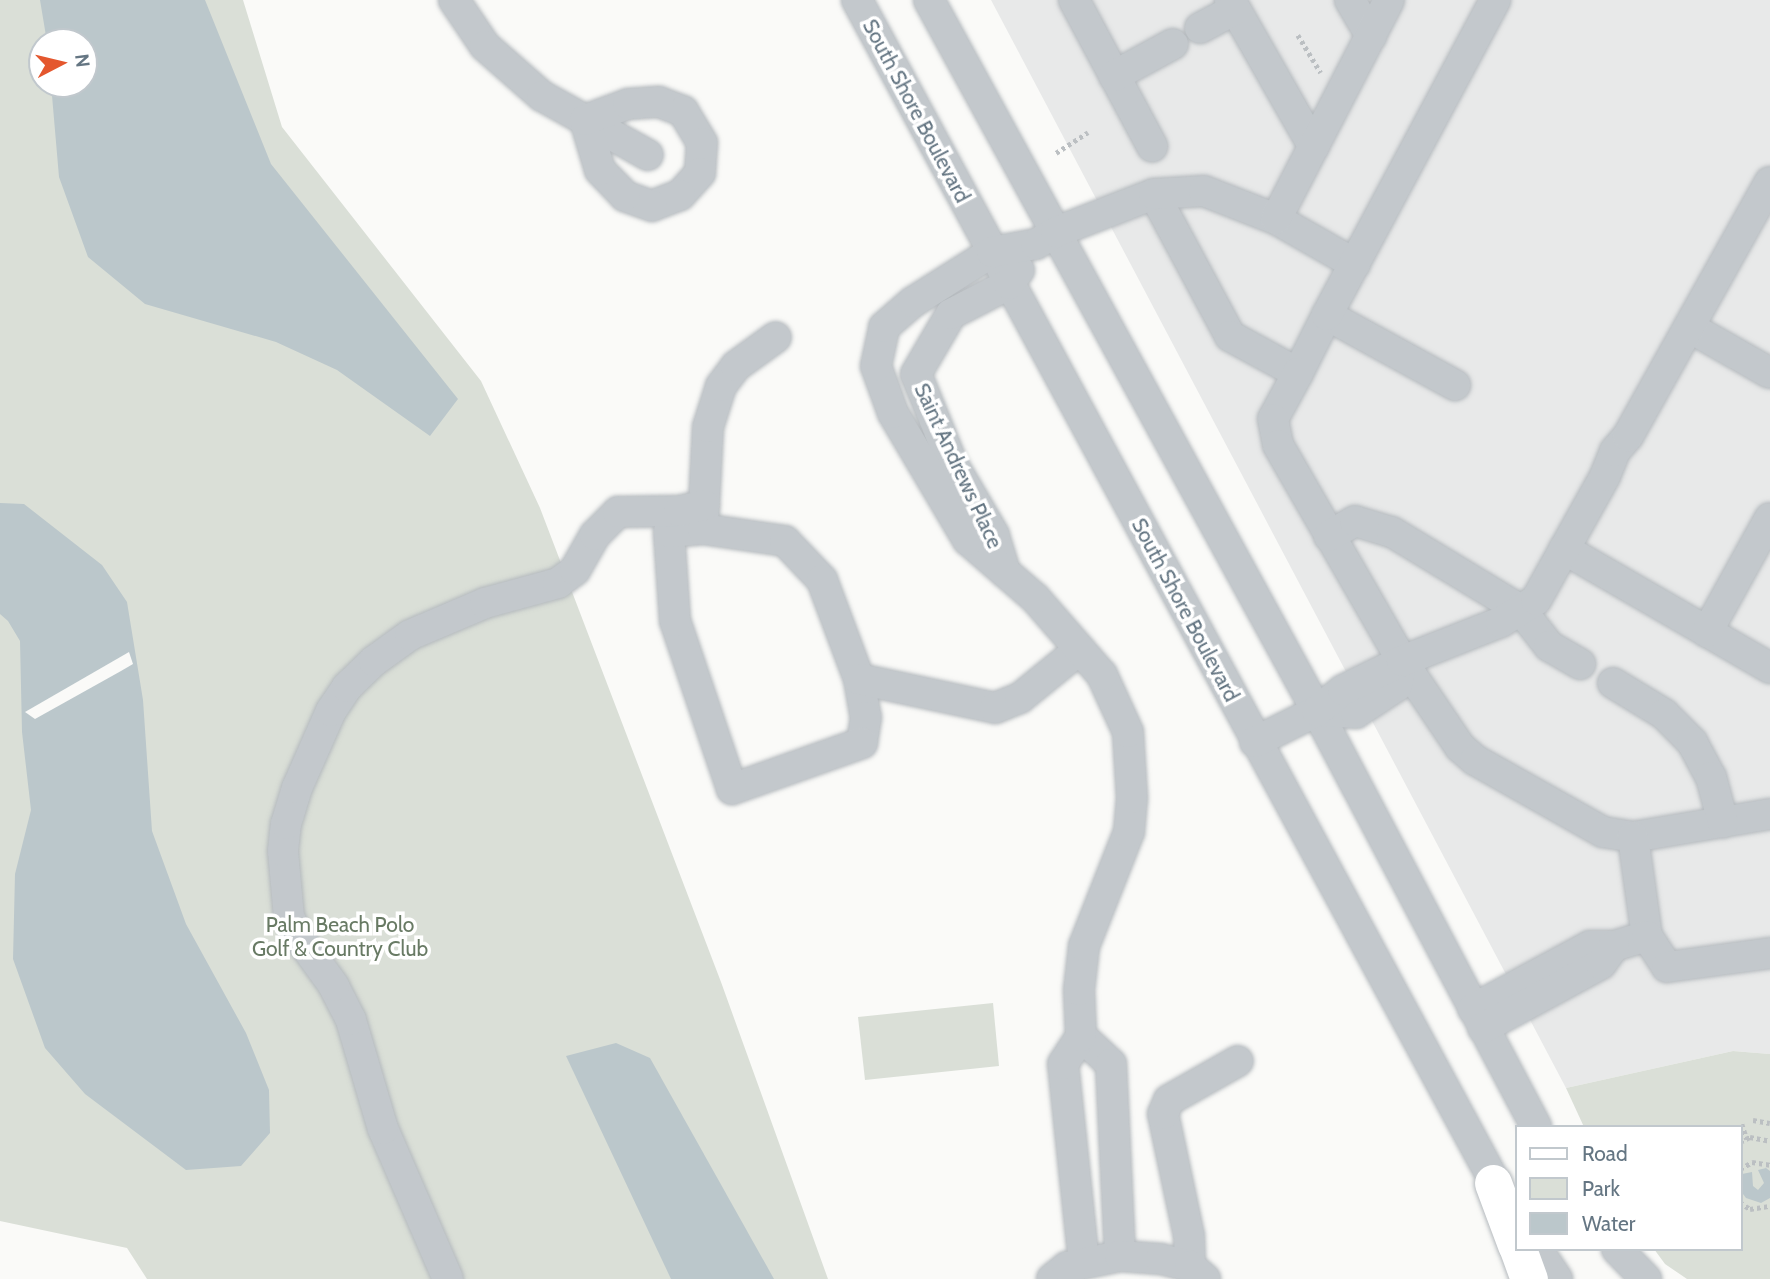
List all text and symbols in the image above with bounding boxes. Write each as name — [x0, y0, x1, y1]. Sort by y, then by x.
street label: South Shore Boulevard — [857, 15, 975, 207]
north arrow — [28, 28, 98, 98]
text: N — [70, 53, 95, 69]
street label: Saint Andrews Place — [909, 379, 1007, 553]
street label: South Shore Boulevard — [1126, 514, 1244, 706]
park label: Palm Beach Polo Golf & Country Club — [252, 912, 428, 962]
legend — [1514, 1125, 1742, 1251]
text: Road — [1582, 1141, 1628, 1166]
text: Park — [1582, 1176, 1620, 1201]
text: Water — [1582, 1211, 1635, 1236]

